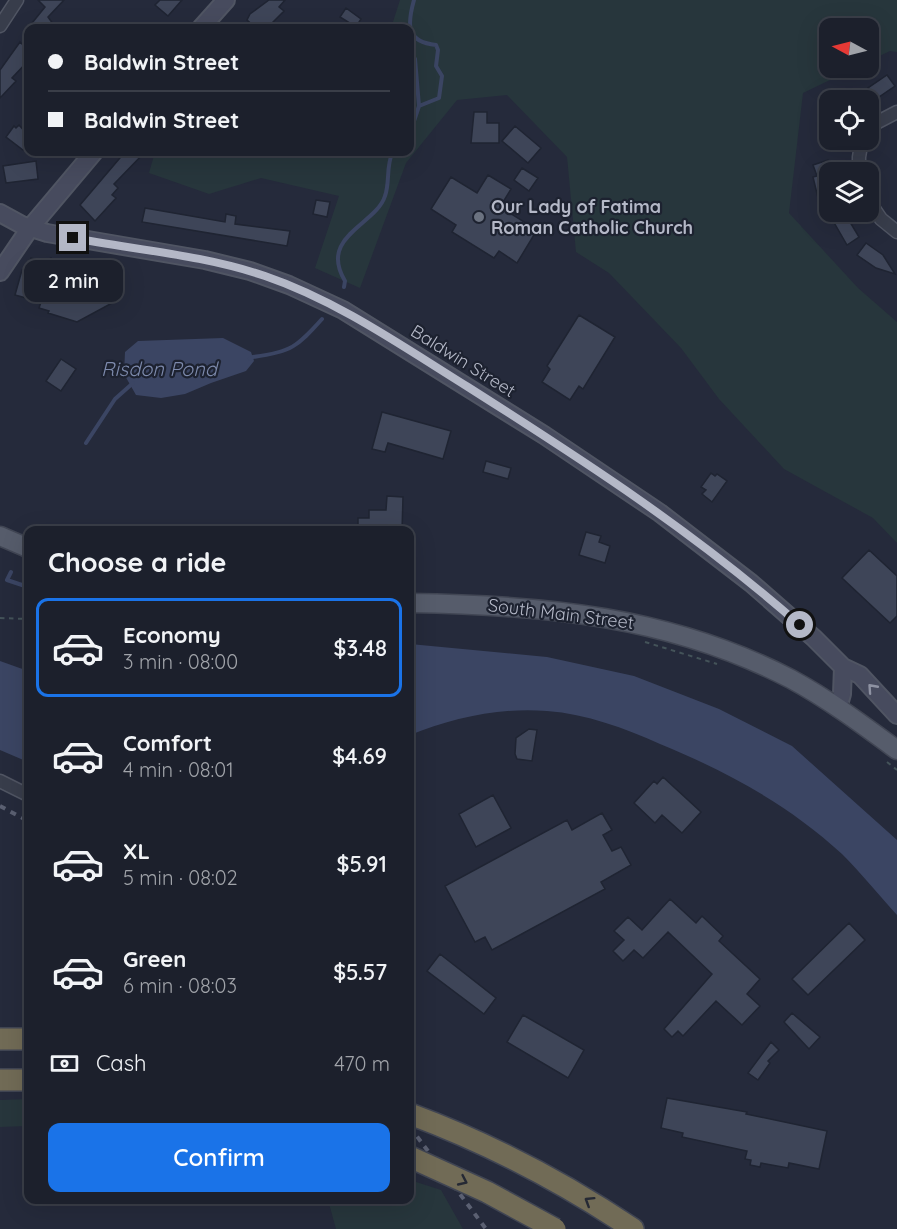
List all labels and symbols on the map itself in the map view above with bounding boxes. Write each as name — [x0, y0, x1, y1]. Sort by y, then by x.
north arrow — [819, 18, 879, 78]
place label: Our Lady of Fatima Roman Catholic Church — [491, 195, 693, 239]
marker: Our Lady of Fatima Roman Catholic Church — [472, 210, 486, 224]
route end — [59, 224, 86, 251]
callout: 2 min — [23, 259, 122, 301]
street label: Baldwin Street — [407, 319, 520, 402]
water label: Risdon Pond — [101, 356, 220, 381]
street label: South Main Street — [487, 593, 635, 634]
route start — [786, 611, 813, 638]
one-way arrow — [868, 685, 879, 695]
one-way arrow — [457, 1173, 468, 1185]
one-way arrow — [585, 1197, 595, 1209]

